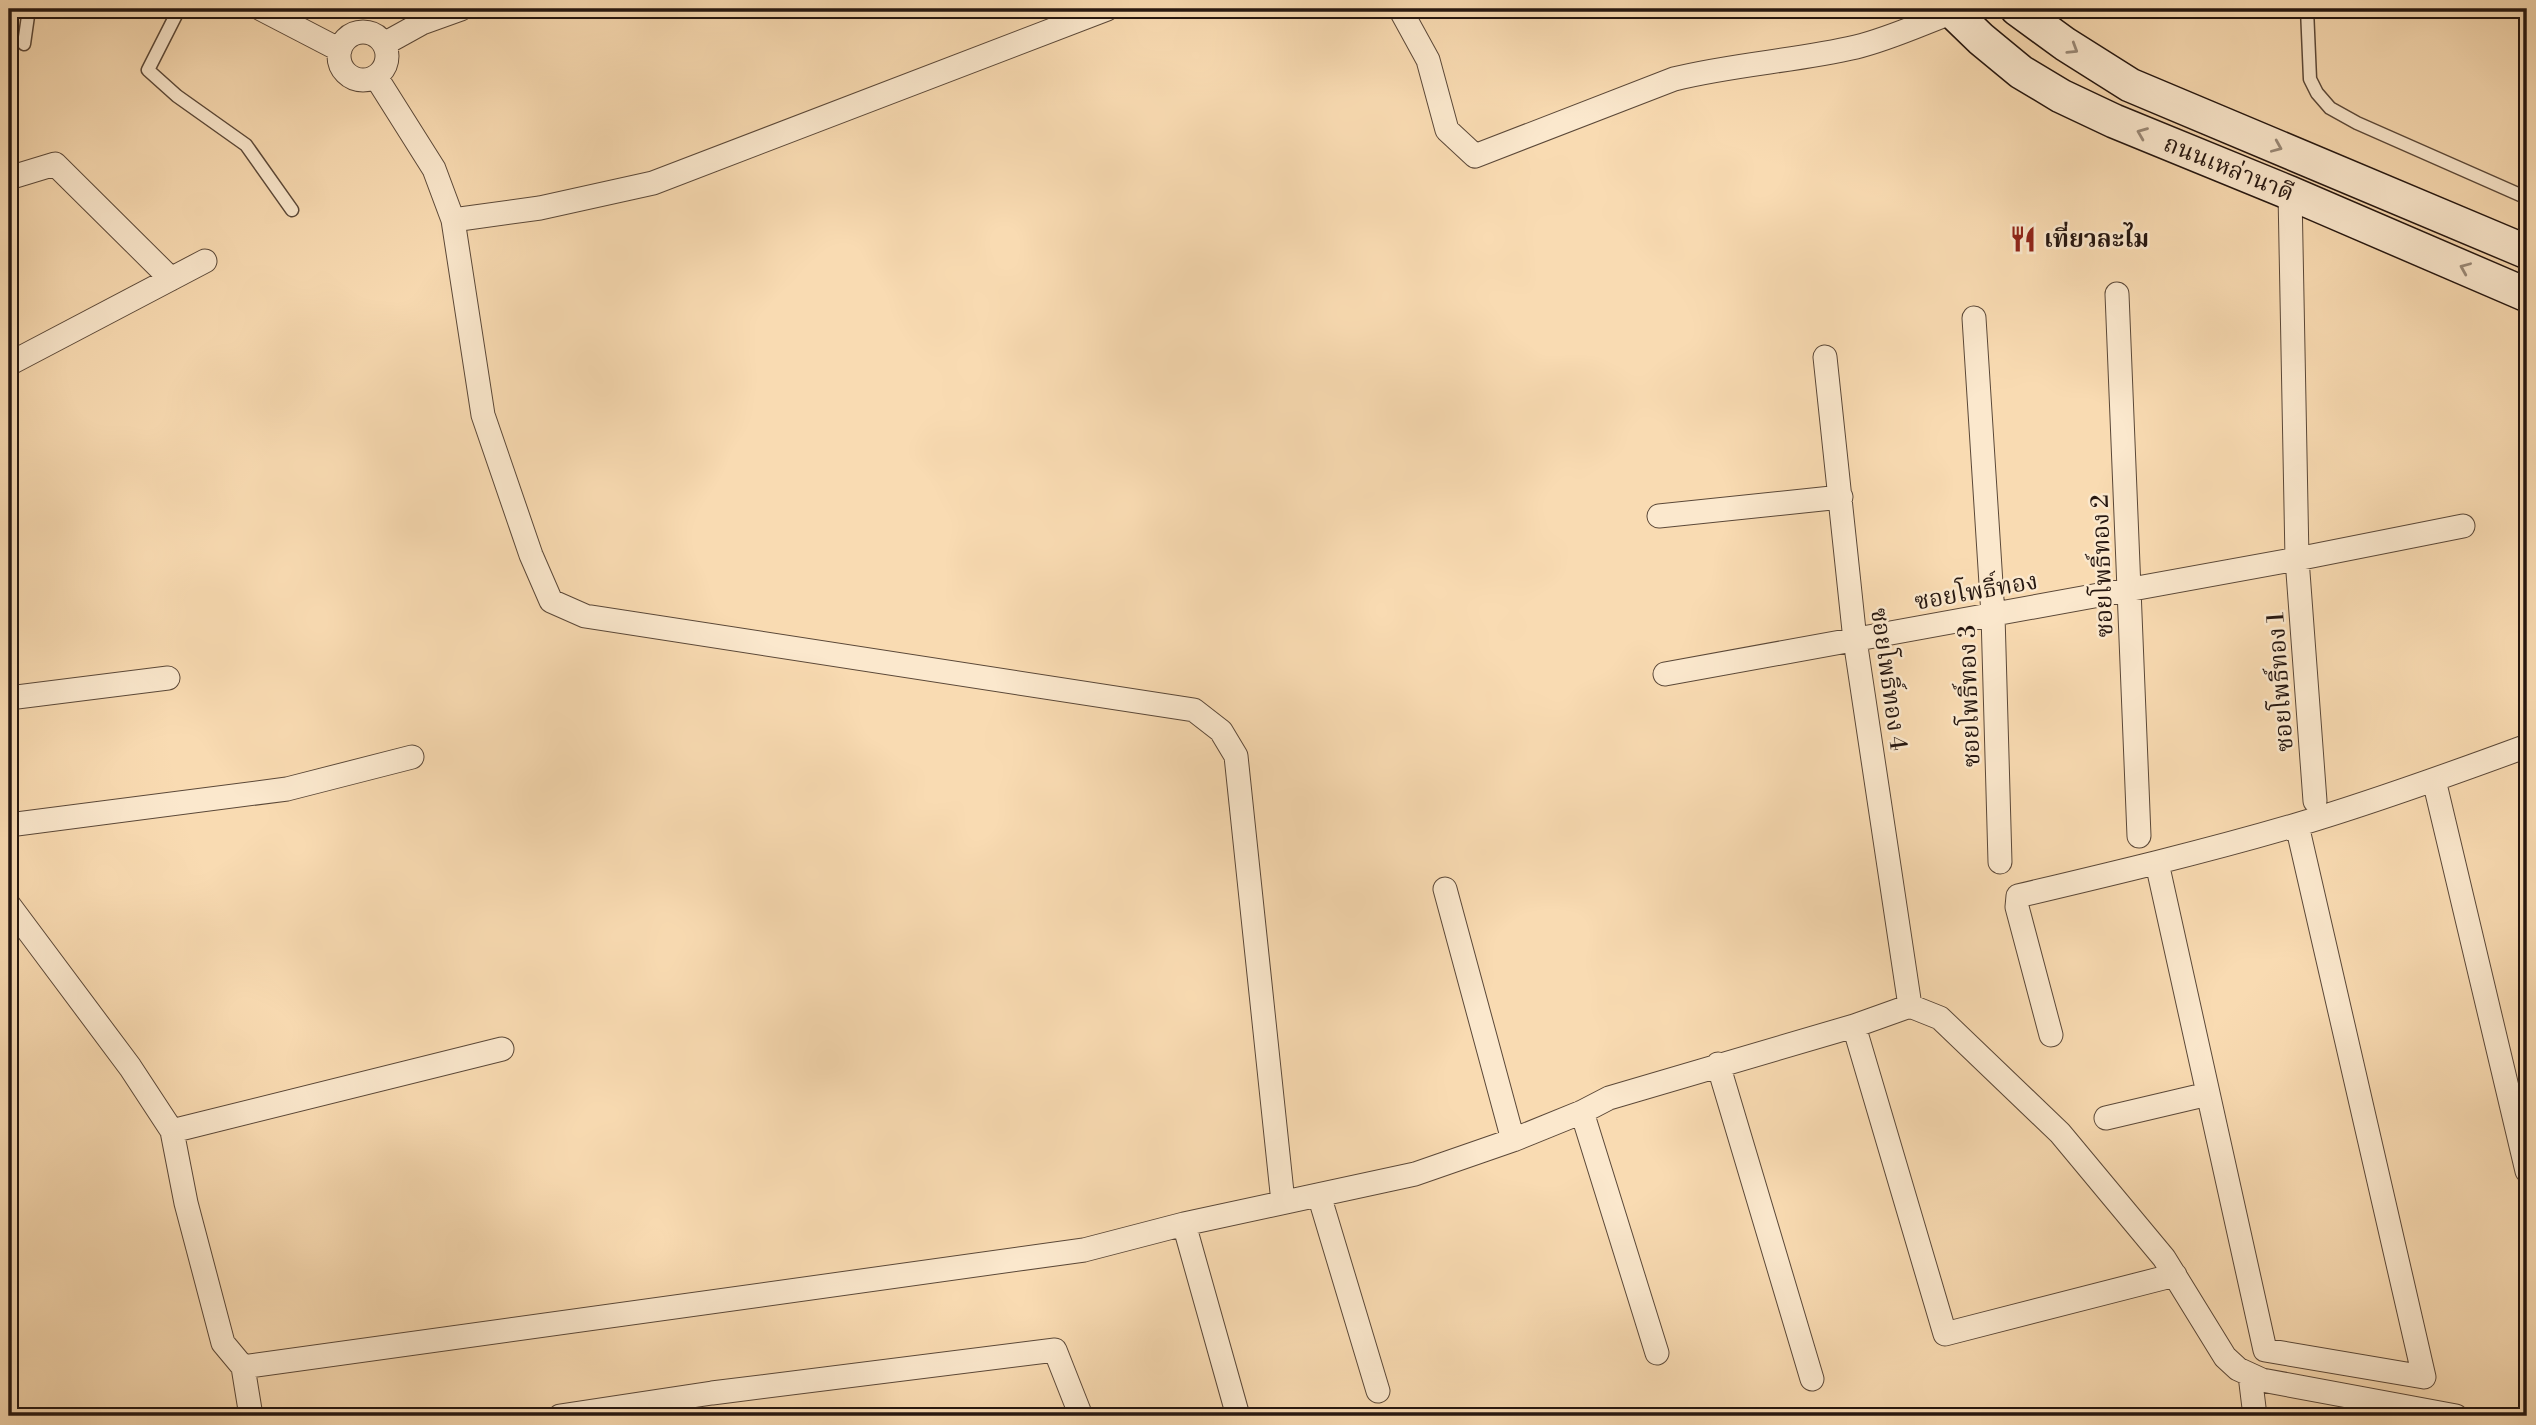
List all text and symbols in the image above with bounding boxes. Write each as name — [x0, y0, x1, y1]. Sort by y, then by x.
one-way arrow — [2065, 40, 2078, 53]
one-way arrow — [2137, 127, 2149, 141]
street label: ถนนเหล่านาดี — [2159, 129, 2298, 209]
one-way arrow — [2271, 138, 2283, 152]
place label: เที่ยวละไม — [2044, 221, 2149, 255]
restaurant icon: เที่ยวละไม — [2008, 224, 2038, 254]
one-way arrow — [2460, 262, 2472, 276]
street label: ซอยโพธิ์ทอง 2 — [2082, 494, 2120, 638]
street label: ซอยโพธิ์ทอง — [1912, 562, 2040, 618]
street label: ซอยโพธิ์ทอง 4 — [1863, 605, 1917, 752]
street label: ซอยโพธิ์ทอง 1 — [2257, 610, 2301, 753]
street label: ซอยโพธิ์ทอง 3 — [1949, 624, 1987, 768]

